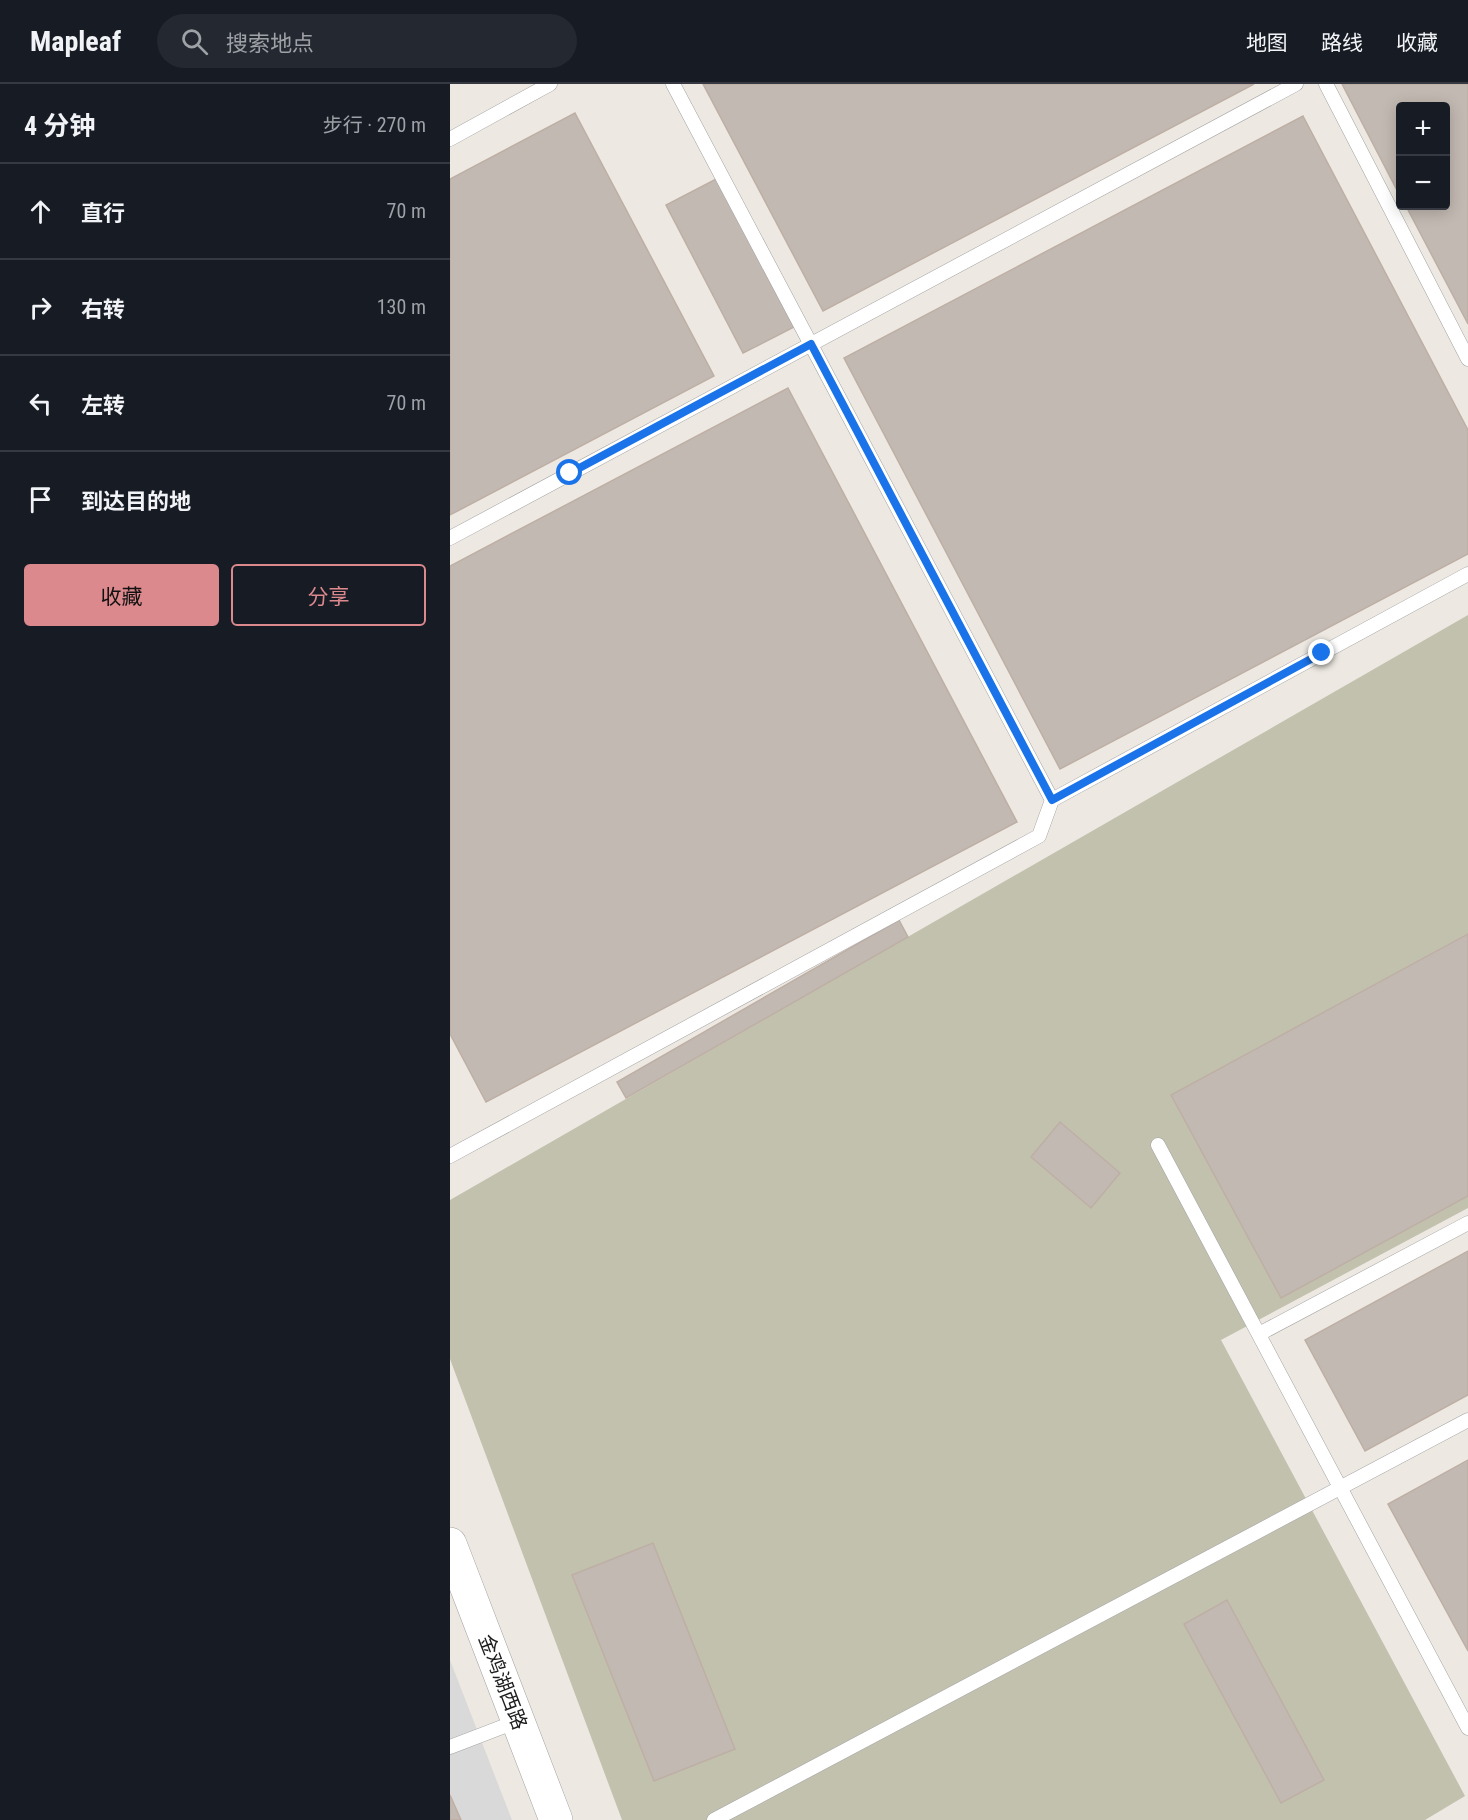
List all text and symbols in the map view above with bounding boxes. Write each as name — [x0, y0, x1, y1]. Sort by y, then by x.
search box — [157, 14, 577, 68]
text: Mapleaf — [30, 25, 121, 58]
icon: search — [178, 25, 211, 58]
text: 搜索地点 — [226, 31, 314, 56]
text: 地图 — [1246, 31, 1288, 55]
text: 路线 — [1321, 31, 1363, 55]
text: 收藏 — [1396, 31, 1438, 55]
map controls — [1396, 102, 1450, 210]
button: + — [1396, 102, 1450, 156]
text: 4 分钟 — [24, 111, 95, 141]
text: 步行 · 270 m — [323, 113, 426, 137]
button: − — [1396, 156, 1450, 210]
icon: ahead — [24, 195, 57, 228]
text: 70 m — [387, 199, 426, 223]
text: 直行 — [81, 201, 125, 226]
icon: right — [24, 291, 57, 324]
text: 130 m — [377, 295, 426, 319]
text: 右转 — [81, 297, 125, 322]
icon: left — [24, 387, 57, 420]
text: 70 m — [387, 391, 426, 415]
text: 左转 — [81, 393, 125, 418]
route start — [556, 459, 582, 485]
icon: arrive — [24, 483, 57, 516]
text: 到达目的地 — [81, 489, 191, 514]
button: 收藏 — [24, 564, 219, 626]
button: 分享 — [231, 564, 426, 626]
route end — [1308, 639, 1334, 665]
street label: 金鸡湖西路 — [474, 1631, 532, 1733]

